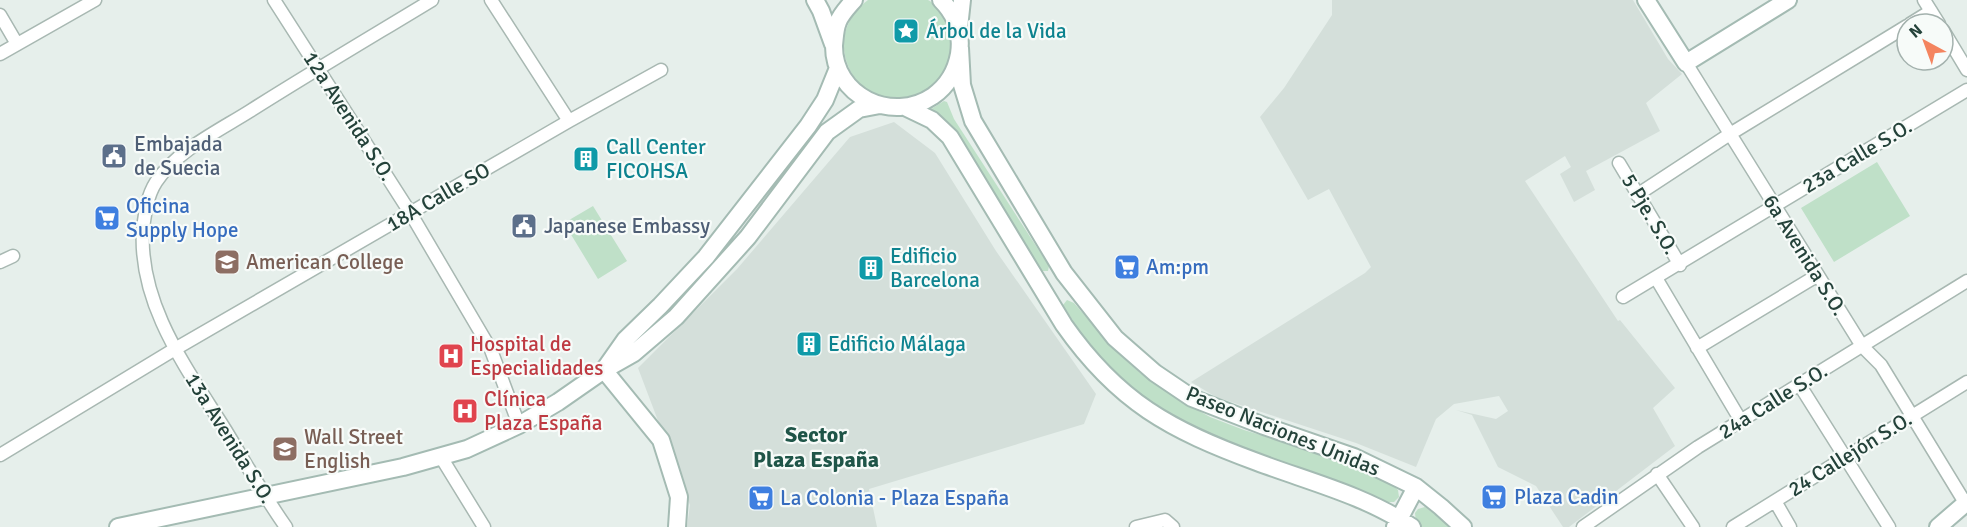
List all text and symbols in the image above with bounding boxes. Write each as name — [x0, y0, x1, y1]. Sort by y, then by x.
north arrow — [1895, 12, 1955, 72]
place icon: Árbol de la Vida — [891, 16, 921, 46]
place label: Árbol de la Vida — [926, 18, 1067, 44]
text: N — [1905, 20, 1927, 43]
street label: 12a Avenida S.O. — [298, 46, 400, 186]
street label: 23a Calle S.O. — [1797, 113, 1917, 199]
place label: Embajada de Suecia — [134, 131, 223, 181]
place label: Call Center FICOHSA — [606, 134, 706, 184]
public building icon: Embajada de Suecia — [99, 141, 129, 171]
building icon: Call Center FICOHSA — [571, 144, 601, 174]
street label: 18A Calle SO — [381, 157, 495, 237]
street label: 5 Pje. S.O. — [1616, 169, 1684, 259]
street label: 6a Avenida S.O. — [1757, 190, 1853, 320]
place label: Oficina Supply Hope — [126, 193, 239, 243]
supermarket icon: Oficina Supply Hope — [92, 203, 122, 233]
public building icon: Japanese Embassy — [509, 211, 539, 241]
place label: Japanese Embassy — [544, 213, 710, 239]
place label: Edificio Barcelona — [890, 243, 980, 293]
school or university icon: American College — [212, 247, 242, 277]
place label: American College — [246, 249, 404, 275]
supermarket icon: Am:pm — [1112, 252, 1142, 282]
building icon: Edificio Barcelona — [856, 253, 886, 283]
place label: Am:pm — [1146, 254, 1209, 280]
building icon: Edificio Málaga — [794, 329, 824, 359]
place label: Hospital de Especialidades — [470, 331, 603, 381]
place label: Edificio Málaga — [828, 331, 966, 357]
hospital icon: Hospital de Especialidades — [436, 341, 466, 371]
street label: 24a Calle S.O. — [1714, 357, 1832, 445]
street label: 13a Avenida S.O. — [179, 368, 281, 508]
street label: Paseo Naciones Unidas — [1182, 380, 1384, 482]
place label: Clínica Plaza España — [484, 386, 602, 436]
hospital icon: Clínica Plaza España — [450, 396, 480, 426]
street label: 24 Callejón S.O. — [1783, 406, 1917, 502]
district label: Sector Plaza España — [753, 421, 879, 473]
place label: Wall Street English — [304, 424, 403, 474]
school or university icon: Wall Street English — [270, 434, 300, 464]
supermarket icon: Plaza Cadin — [1479, 482, 1509, 512]
supermarket icon: La Colonia - Plaza España — [746, 483, 776, 513]
place label: Plaza Cadin — [1514, 484, 1619, 510]
place label: La Colonia - Plaza España — [780, 485, 1009, 511]

